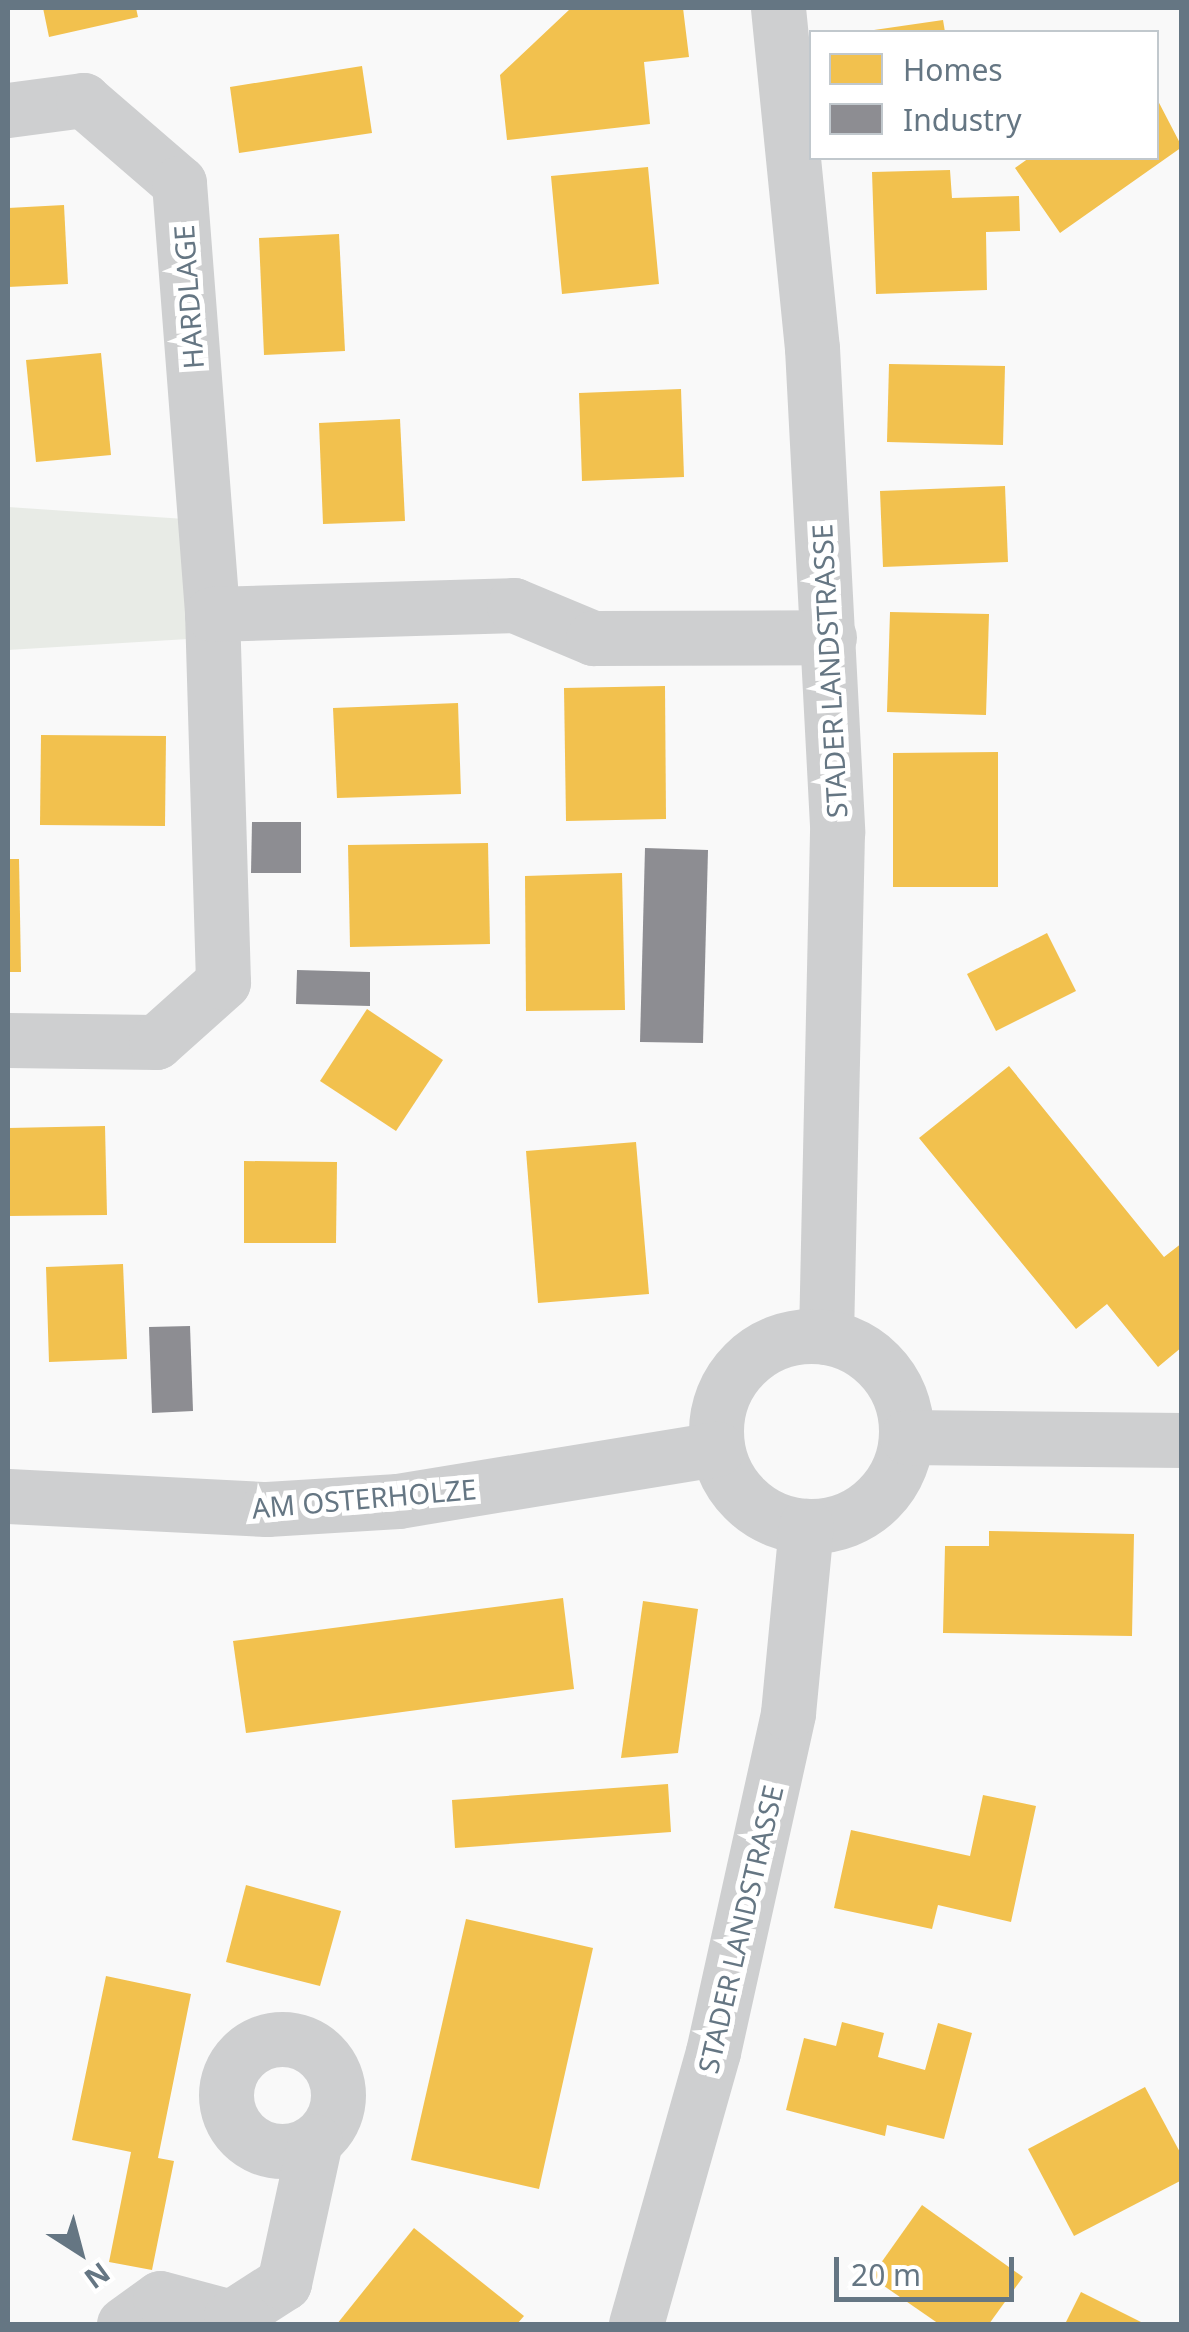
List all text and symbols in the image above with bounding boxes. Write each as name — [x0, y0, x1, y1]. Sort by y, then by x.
legend — [809, 30, 1159, 160]
text: Homes — [903, 49, 1003, 90]
text: Industry — [903, 99, 1022, 140]
street label: HARDLAGE — [166, 224, 210, 370]
street label: STADER LANDSTRASSE — [805, 523, 853, 819]
street label: AM OSTERHOLZE — [250, 1471, 478, 1525]
street label: STADER LANDSTRASSE — [691, 1782, 789, 2076]
north arrow — [30, 2202, 130, 2302]
scale bar — [839, 2237, 1019, 2299]
text: N — [77, 2254, 118, 2298]
text: 20 m — [851, 2254, 921, 2295]

